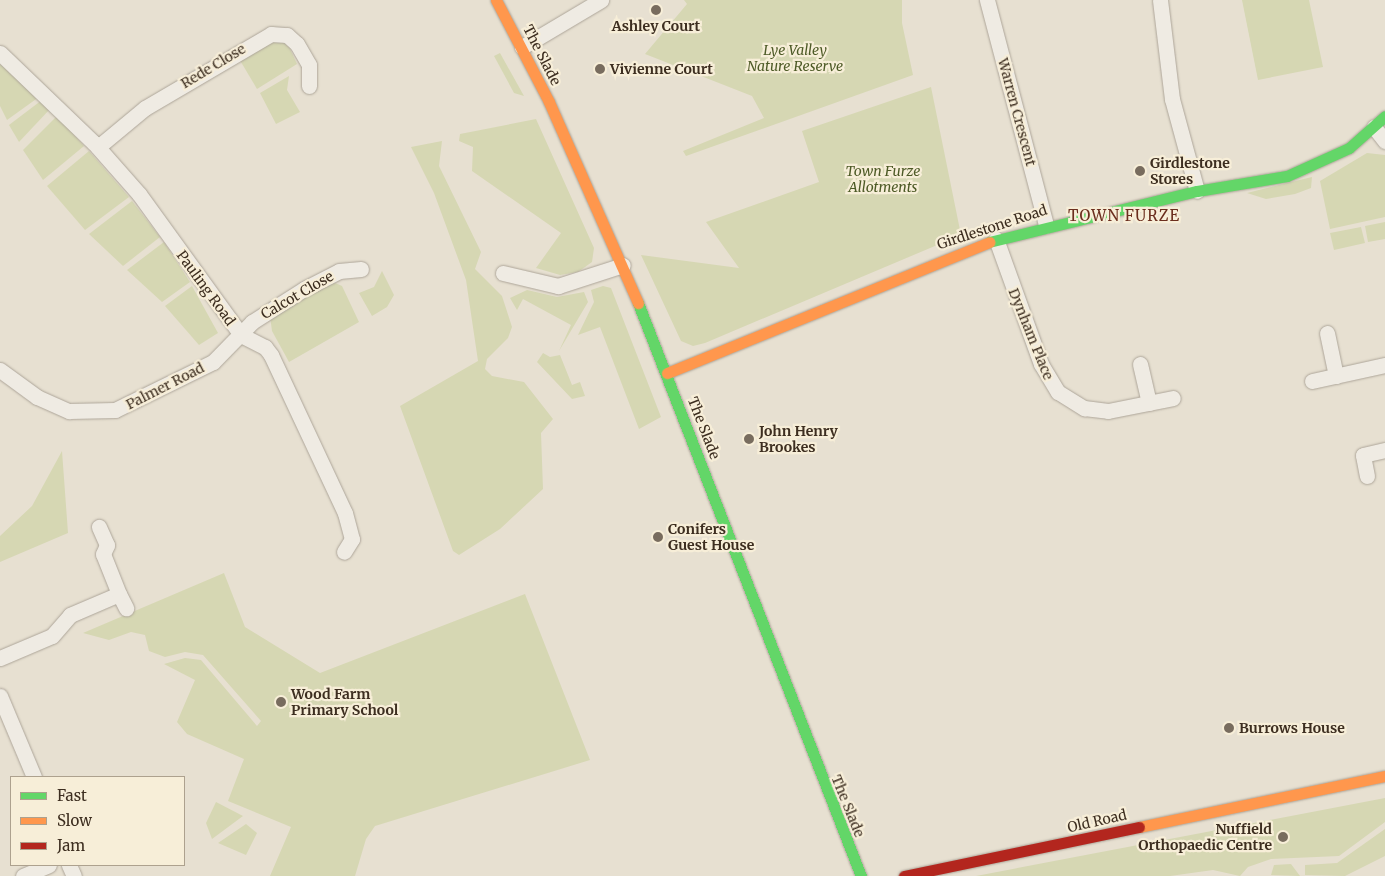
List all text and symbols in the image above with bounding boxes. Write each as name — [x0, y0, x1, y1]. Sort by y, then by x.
marker: Ashley Court — [650, 4, 662, 16]
place label: Ashley Court — [612, 18, 700, 34]
street label: The Slade — [520, 22, 564, 88]
street label: Rede Close — [178, 40, 248, 92]
park label: Lye Valley Nature Reserve — [747, 42, 843, 74]
street label: Warren Crescent — [995, 56, 1039, 168]
place label: Vivienne Court — [610, 61, 713, 77]
marker: Vivienne Court — [594, 63, 606, 75]
place label: Girdlestone Stores — [1150, 155, 1230, 188]
park label: Town Furze Allotments — [845, 163, 921, 196]
marker: Girdlestone Stores — [1134, 165, 1146, 177]
street label: Girdlestone Road — [935, 201, 1049, 253]
district label: TOWN FURZE — [1067, 207, 1181, 225]
street label: Pauling Road — [173, 247, 239, 329]
street label: Calcot Close — [258, 268, 336, 322]
street label: Dynham Place — [1005, 286, 1057, 382]
street label: Palmer Road — [123, 359, 207, 413]
street label: The Slade — [684, 394, 724, 462]
place label: John Henry Brookes — [759, 423, 838, 456]
marker: John Henry Brookes — [743, 433, 755, 445]
place label: Conifers Guest House — [668, 521, 754, 554]
marker: Conifers Guest House — [652, 531, 664, 543]
place label: Wood Farm Primary School — [291, 686, 398, 719]
marker: Wood Farm Primary School — [275, 696, 287, 708]
place label: Burrows House — [1239, 720, 1345, 736]
marker: Burrows House — [1223, 722, 1235, 734]
street label: The Slade — [828, 772, 868, 840]
legend — [10, 776, 185, 866]
text: Fast — [57, 786, 87, 805]
street label: Old Road — [1066, 806, 1128, 836]
text: Slow — [57, 811, 92, 830]
place label: Nuffield Orthopaedic Centre — [1138, 821, 1272, 854]
marker: Nuffield Orthopaedic Centre — [1276, 830, 1290, 844]
text: Jam — [57, 836, 85, 855]

